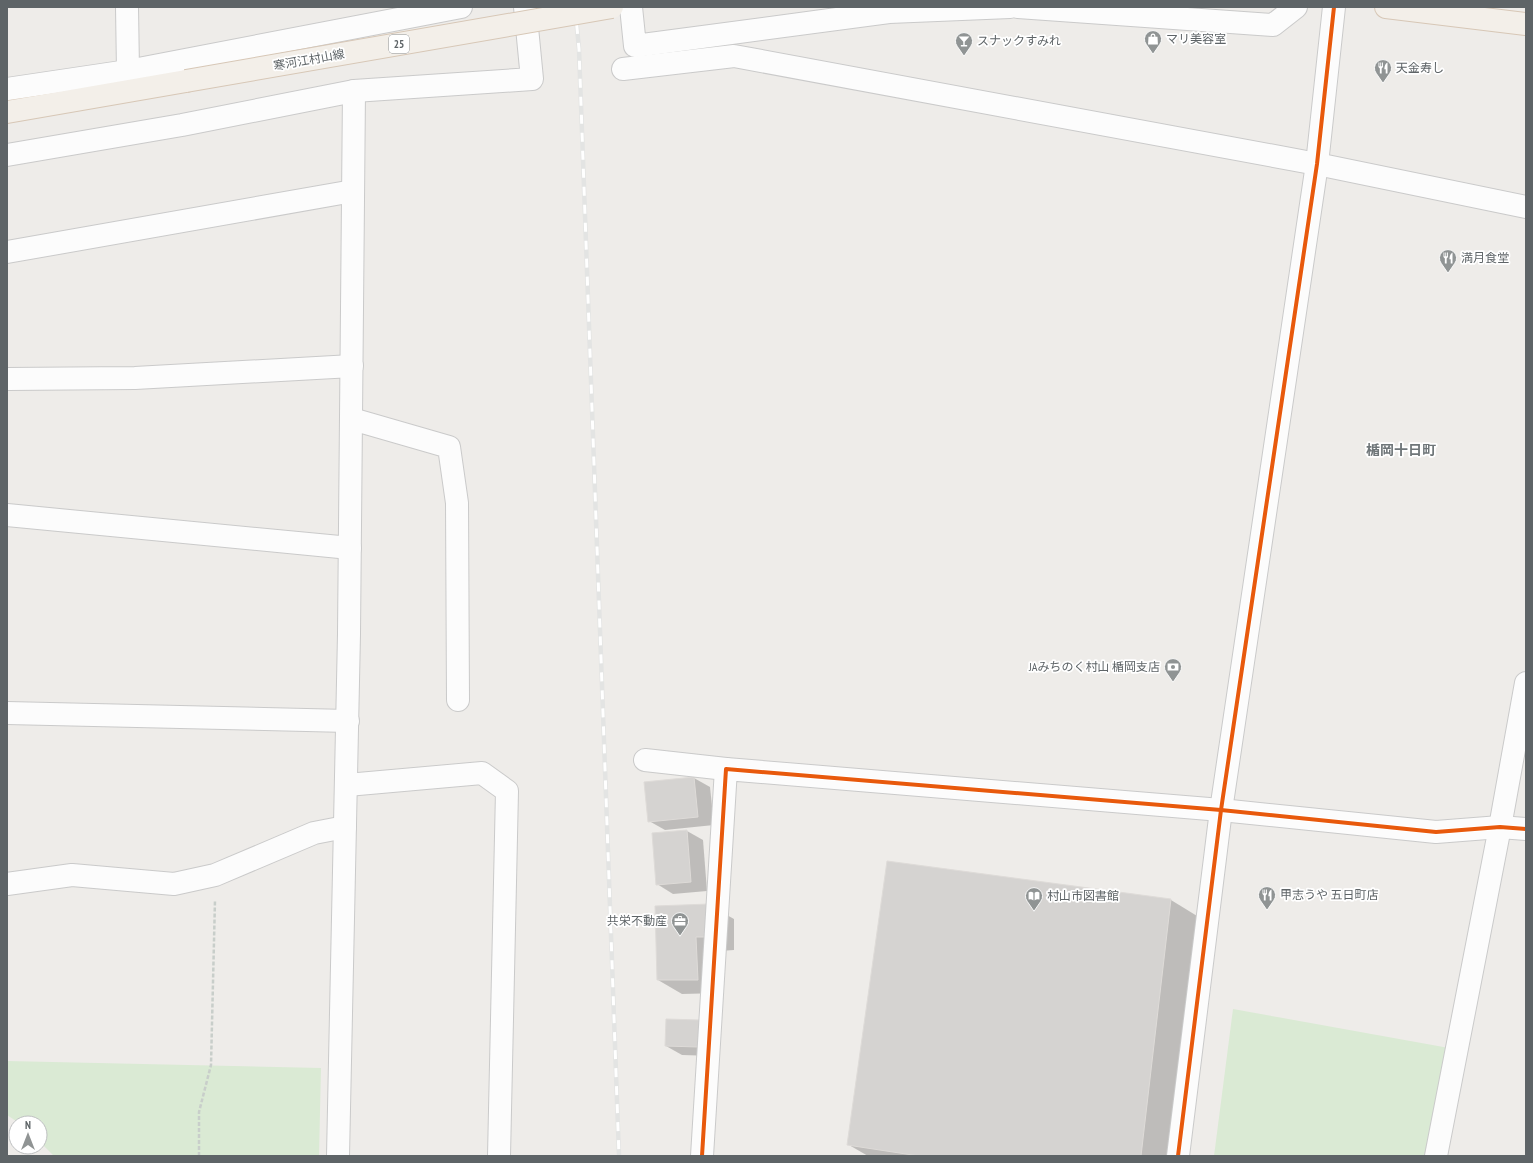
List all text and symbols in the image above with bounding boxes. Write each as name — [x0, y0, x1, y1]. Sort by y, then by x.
shop icon: マリ美容室 — [1143, 29, 1163, 54]
bar icon: スナックすみれ — [954, 31, 974, 56]
place label: マリ美容室 — [1166, 31, 1226, 46]
place label: スナックすみれ — [977, 33, 1061, 48]
road number: 25 — [389, 35, 409, 53]
street label: 寒河江村山線 — [272, 46, 346, 73]
restaurant icon: 天金寿し — [1373, 58, 1393, 83]
place label: 天金寿し — [1396, 60, 1444, 75]
restaurant icon: 満月食堂 — [1438, 248, 1458, 273]
place label: 満月食堂 — [1461, 250, 1509, 265]
district label: 楯岡十日町 — [1366, 441, 1436, 459]
bank icon: JAみちのく村山 楯岡支店 — [1163, 657, 1183, 682]
place label: JAみちのく村山 楯岡支店 — [1028, 659, 1160, 674]
restaurant icon: 甲志うや 五日町店 — [1257, 885, 1277, 910]
library icon: 村山市図書館 — [1024, 886, 1044, 911]
place label: 甲志うや 五日町店 — [1280, 887, 1379, 902]
place label: 村山市図書館 — [1047, 888, 1119, 903]
office icon: 共栄不動産 — [670, 911, 690, 936]
place label: 共栄不動産 — [607, 913, 667, 928]
north arrow — [8, 1115, 48, 1155]
text: N — [25, 1118, 31, 1132]

